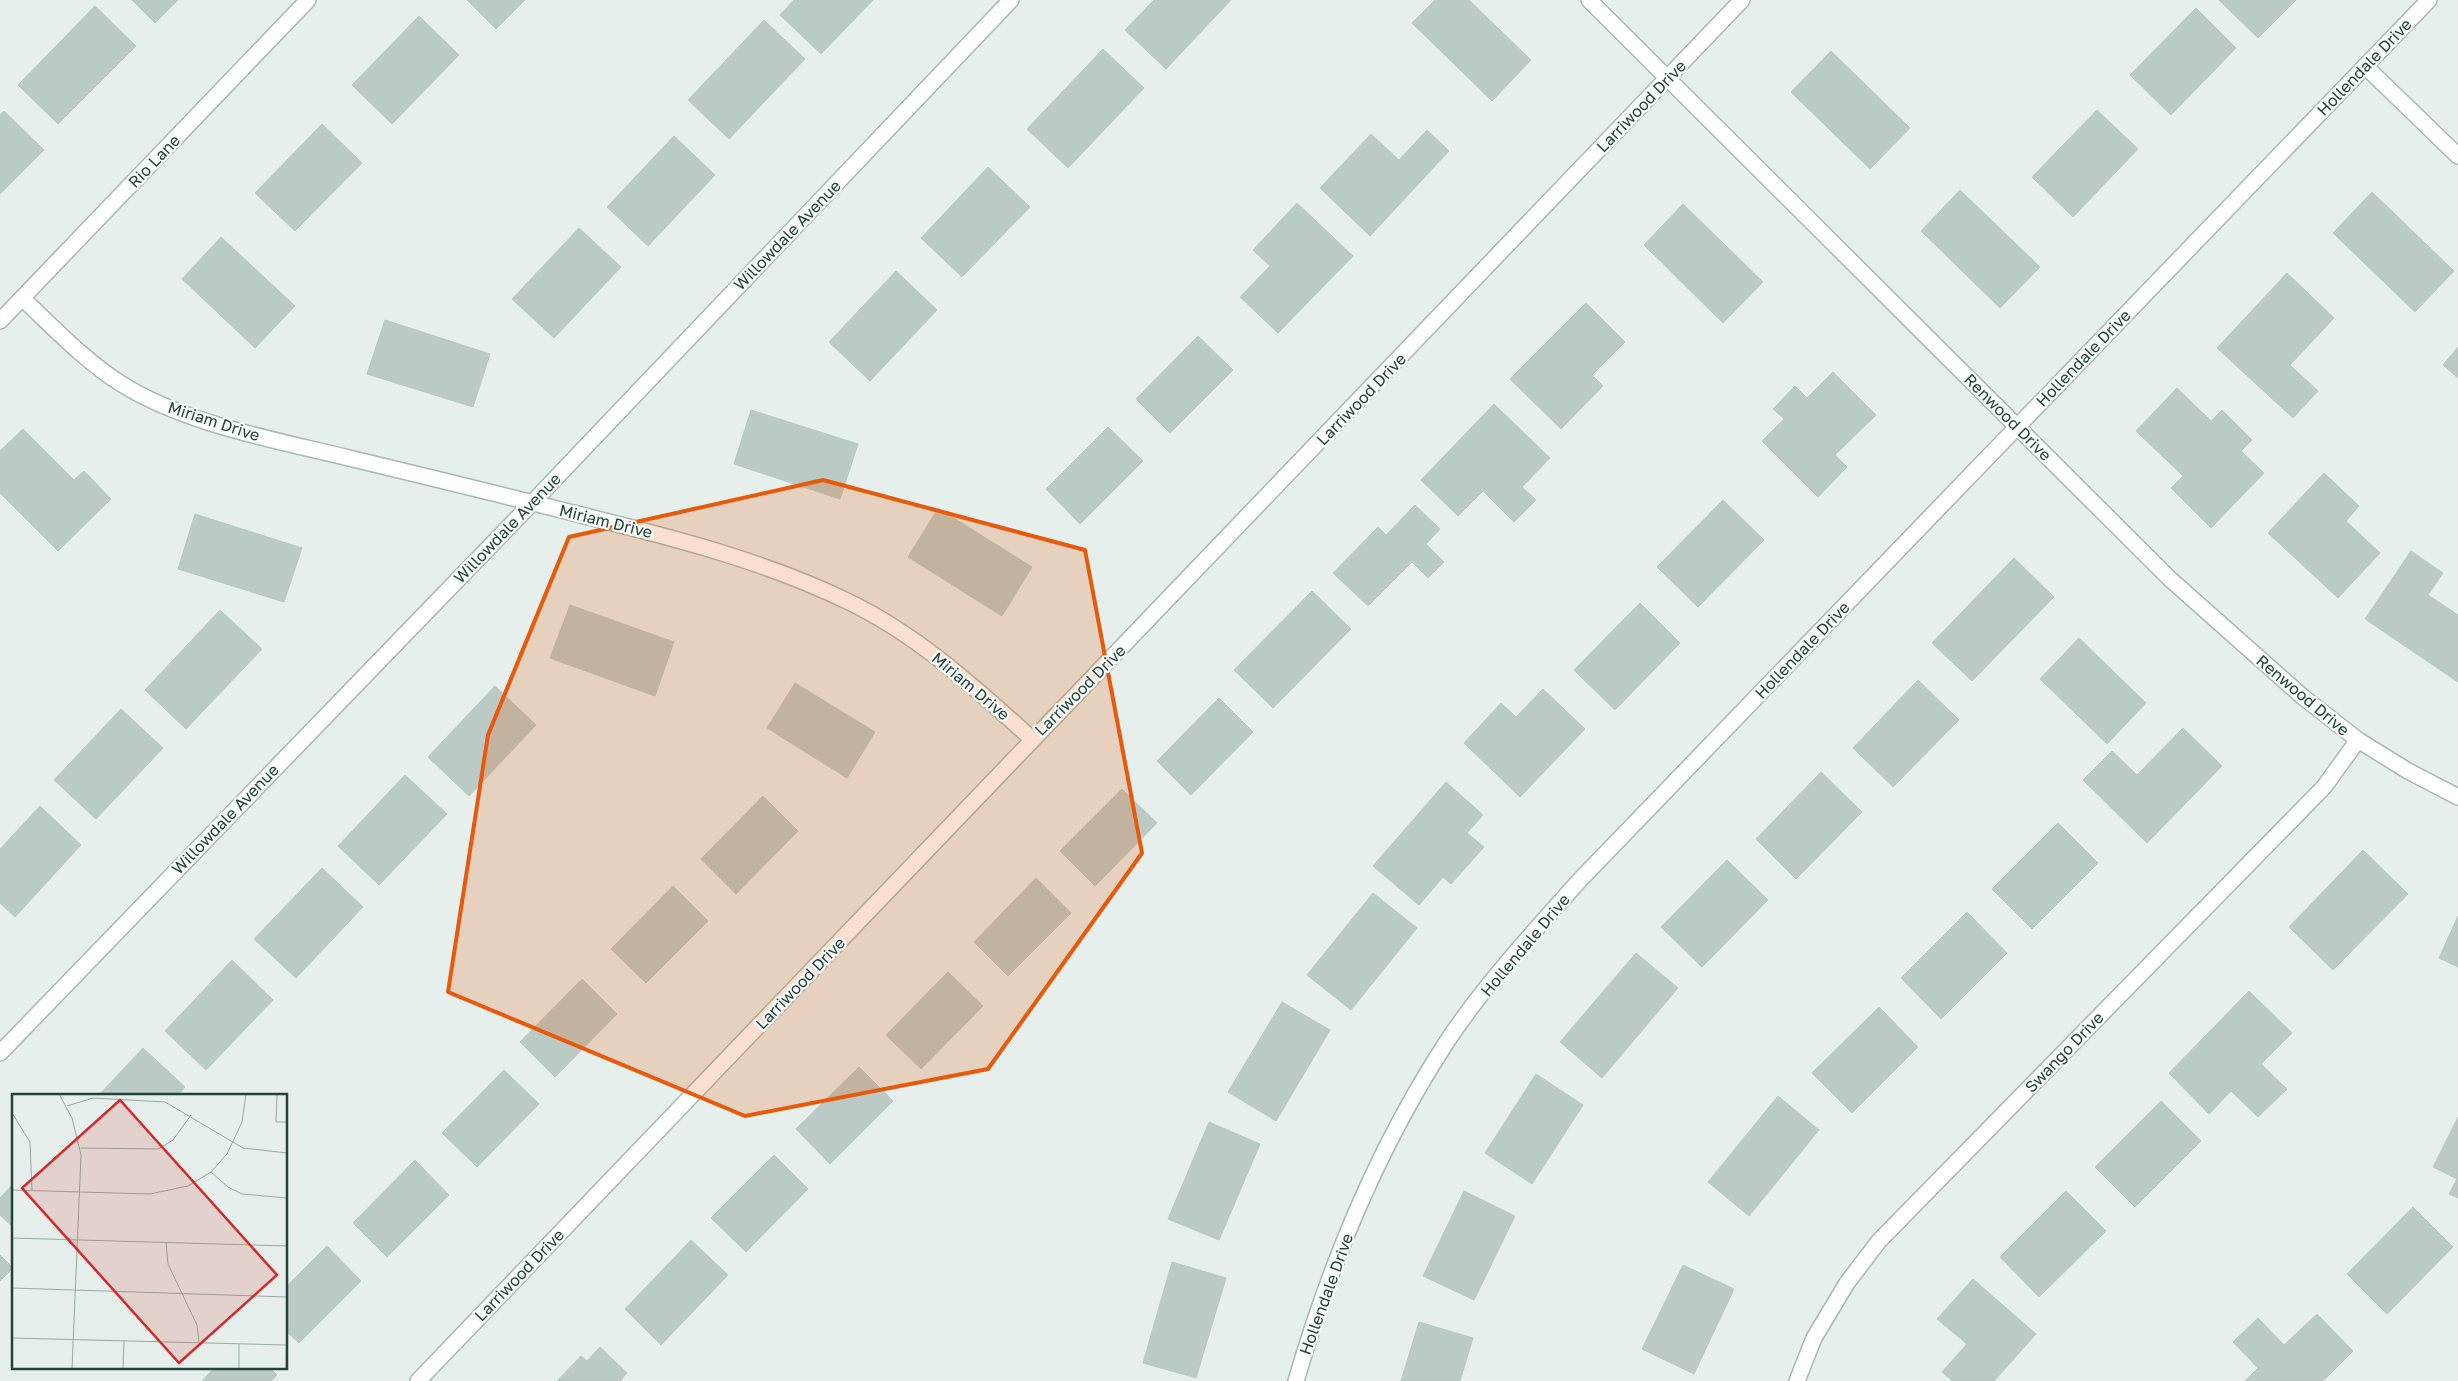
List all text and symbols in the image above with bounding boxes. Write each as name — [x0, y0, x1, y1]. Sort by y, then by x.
street label: Hollendale Drive — [2312, 14, 2416, 120]
street label: Larriwood Drive — [1592, 56, 1690, 156]
street label: Rio Lane — [124, 130, 184, 192]
street label: Willowdale Avenue — [729, 176, 845, 294]
street label: Hollendale Drive — [2031, 305, 2135, 411]
street label: Larriwood Drive — [1312, 349, 1410, 449]
street label: Renwood Drive — [1960, 369, 2056, 465]
street label: Miriam Drive — [166, 397, 262, 445]
street label: Willowdale Avenue — [449, 469, 565, 587]
street label: Miriam Drive — [557, 500, 655, 542]
street label: Hollendale Drive — [1750, 597, 1854, 703]
street label: Larriwood Drive — [1030, 640, 1130, 740]
street label: Miriam Drive — [928, 648, 1014, 724]
street label: Renwood Drive — [2252, 650, 2354, 740]
street label: Willowdale Avenue — [167, 760, 283, 878]
street label: Hollendale Drive — [1476, 890, 1574, 1000]
street label: Larriwood Drive — [751, 933, 849, 1033]
street label: Swango Drive — [2020, 1007, 2108, 1097]
inset map — [12, 1094, 288, 1368]
street label: Larriwood Drive — [470, 1225, 568, 1325]
street label: Hollendale Drive — [1295, 1231, 1357, 1357]

